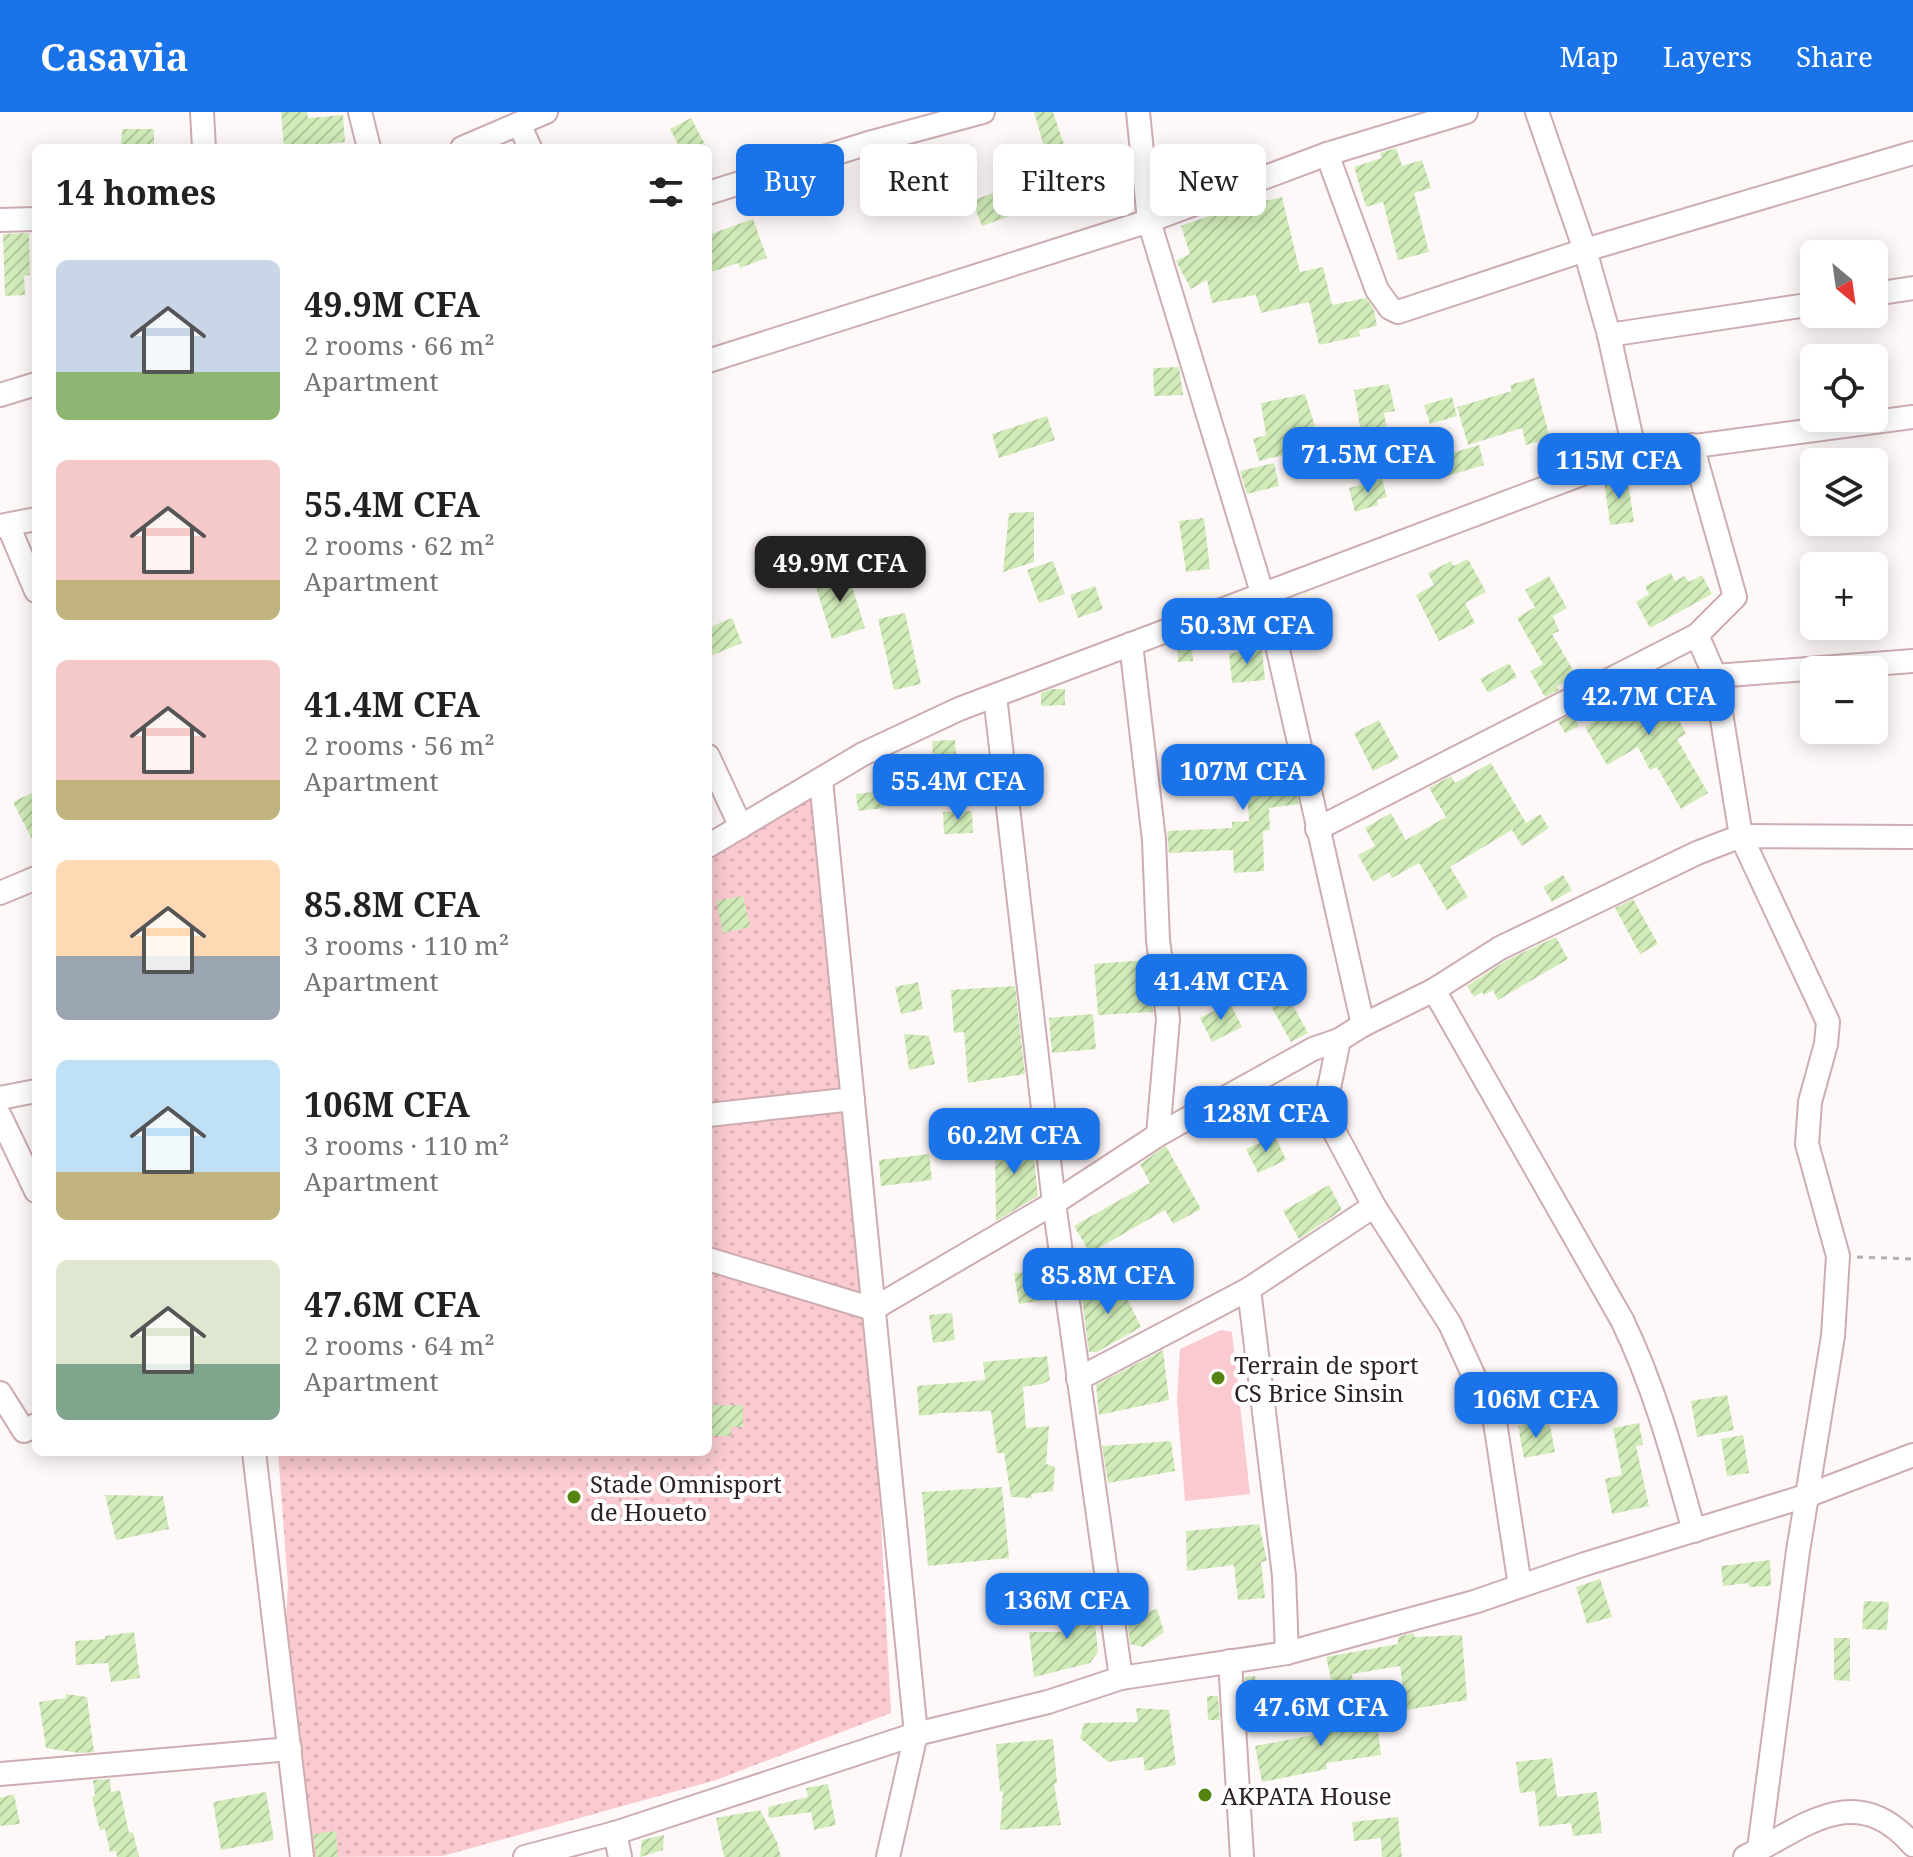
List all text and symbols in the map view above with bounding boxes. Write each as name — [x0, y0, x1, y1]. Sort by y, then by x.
text: Casavia — [40, 30, 189, 82]
text: Map — [1560, 37, 1619, 75]
text: Layers — [1663, 37, 1752, 75]
text: Share — [1796, 37, 1873, 75]
chip: Buy — [736, 144, 844, 216]
chip: Rent — [860, 144, 977, 216]
chip: Filters — [993, 144, 1134, 216]
chip: New — [1150, 144, 1266, 216]
text: 14 homes — [56, 169, 216, 215]
icon: filters — [644, 170, 688, 214]
north arrow — [1800, 240, 1888, 328]
map controls — [1800, 240, 1888, 744]
text: 49.9M CFA — [304, 281, 480, 327]
icon: home — [120, 292, 216, 388]
text: 2 rooms · 66 m² — [304, 327, 495, 363]
button: locate — [1800, 344, 1888, 432]
text: Apartment — [304, 363, 439, 399]
pin: 71.5M CFA — [1276, 427, 1460, 495]
pin: 115M CFA — [1536, 433, 1702, 501]
text: 71.5M CFA — [1301, 435, 1435, 471]
text: 115M CFA — [1556, 441, 1682, 477]
button: layers — [1800, 448, 1888, 536]
text: 55.4M CFA — [304, 481, 480, 527]
icon: home — [120, 492, 216, 588]
text: 2 rooms · 62 m² — [304, 527, 495, 563]
pin: 49.9M CFA — [748, 536, 932, 604]
text: 49.9M CFA — [773, 544, 907, 580]
button: + — [1800, 552, 1888, 640]
text: Apartment — [304, 563, 439, 599]
pin: 50.3M CFA — [1155, 598, 1339, 666]
text: 50.3M CFA — [1180, 606, 1314, 642]
button: − — [1800, 656, 1888, 744]
pin: 42.7M CFA — [1557, 669, 1741, 737]
text: 42.7M CFA — [1582, 677, 1716, 713]
text: 41.4M CFA — [304, 681, 480, 727]
icon: home — [120, 692, 216, 788]
text: 2 rooms · 56 m² — [304, 727, 495, 763]
pin: 107M CFA — [1160, 744, 1326, 812]
text: 107M CFA — [1180, 752, 1306, 788]
pin: 55.4M CFA — [866, 754, 1050, 822]
text: 55.4M CFA — [891, 762, 1025, 798]
text: Apartment — [304, 763, 439, 799]
text: 85.8M CFA — [304, 881, 480, 927]
icon: home — [120, 892, 216, 988]
text: 3 rooms · 110 m² — [304, 927, 509, 963]
pin: 41.4M CFA — [1129, 954, 1313, 1022]
text: 41.4M CFA — [1154, 962, 1288, 998]
text: Apartment — [304, 963, 439, 999]
text: 106M CFA — [304, 1081, 470, 1127]
pin: 128M CFA — [1183, 1086, 1349, 1154]
icon: home — [120, 1092, 216, 1188]
text: 128M CFA — [1203, 1094, 1329, 1130]
pin: 60.2M CFA — [922, 1108, 1106, 1176]
text: 60.2M CFA — [947, 1116, 1081, 1152]
text: 3 rooms · 110 m² — [304, 1127, 509, 1163]
text: Apartment — [304, 1163, 439, 1199]
pin: 85.8M CFA — [1016, 1248, 1200, 1316]
text: 85.8M CFA — [1041, 1256, 1175, 1292]
text: 47.6M CFA — [304, 1281, 480, 1327]
icon: home — [120, 1292, 216, 1388]
text: 2 rooms · 64 m² — [304, 1327, 495, 1363]
place label: Terrain de sport CS Brice Sinsin — [1234, 1348, 1418, 1409]
text: Apartment — [304, 1363, 439, 1399]
marker: Terrain de sport CS Brice Sinsin — [1209, 1369, 1227, 1387]
pin: 106M CFA — [1453, 1372, 1619, 1440]
text: 106M CFA — [1473, 1380, 1599, 1416]
place label: Stade Omnisport de Houeto — [590, 1467, 782, 1528]
marker: Stade Omnisport de Houeto — [565, 1488, 583, 1506]
pin: 136M CFA — [984, 1573, 1150, 1641]
text: 136M CFA — [1004, 1581, 1130, 1617]
pin: 47.6M CFA — [1229, 1680, 1413, 1748]
text: 47.6M CFA — [1254, 1688, 1388, 1724]
place label: AKPATA House — [1221, 1779, 1392, 1812]
marker: AKPATA House — [1196, 1786, 1214, 1804]

